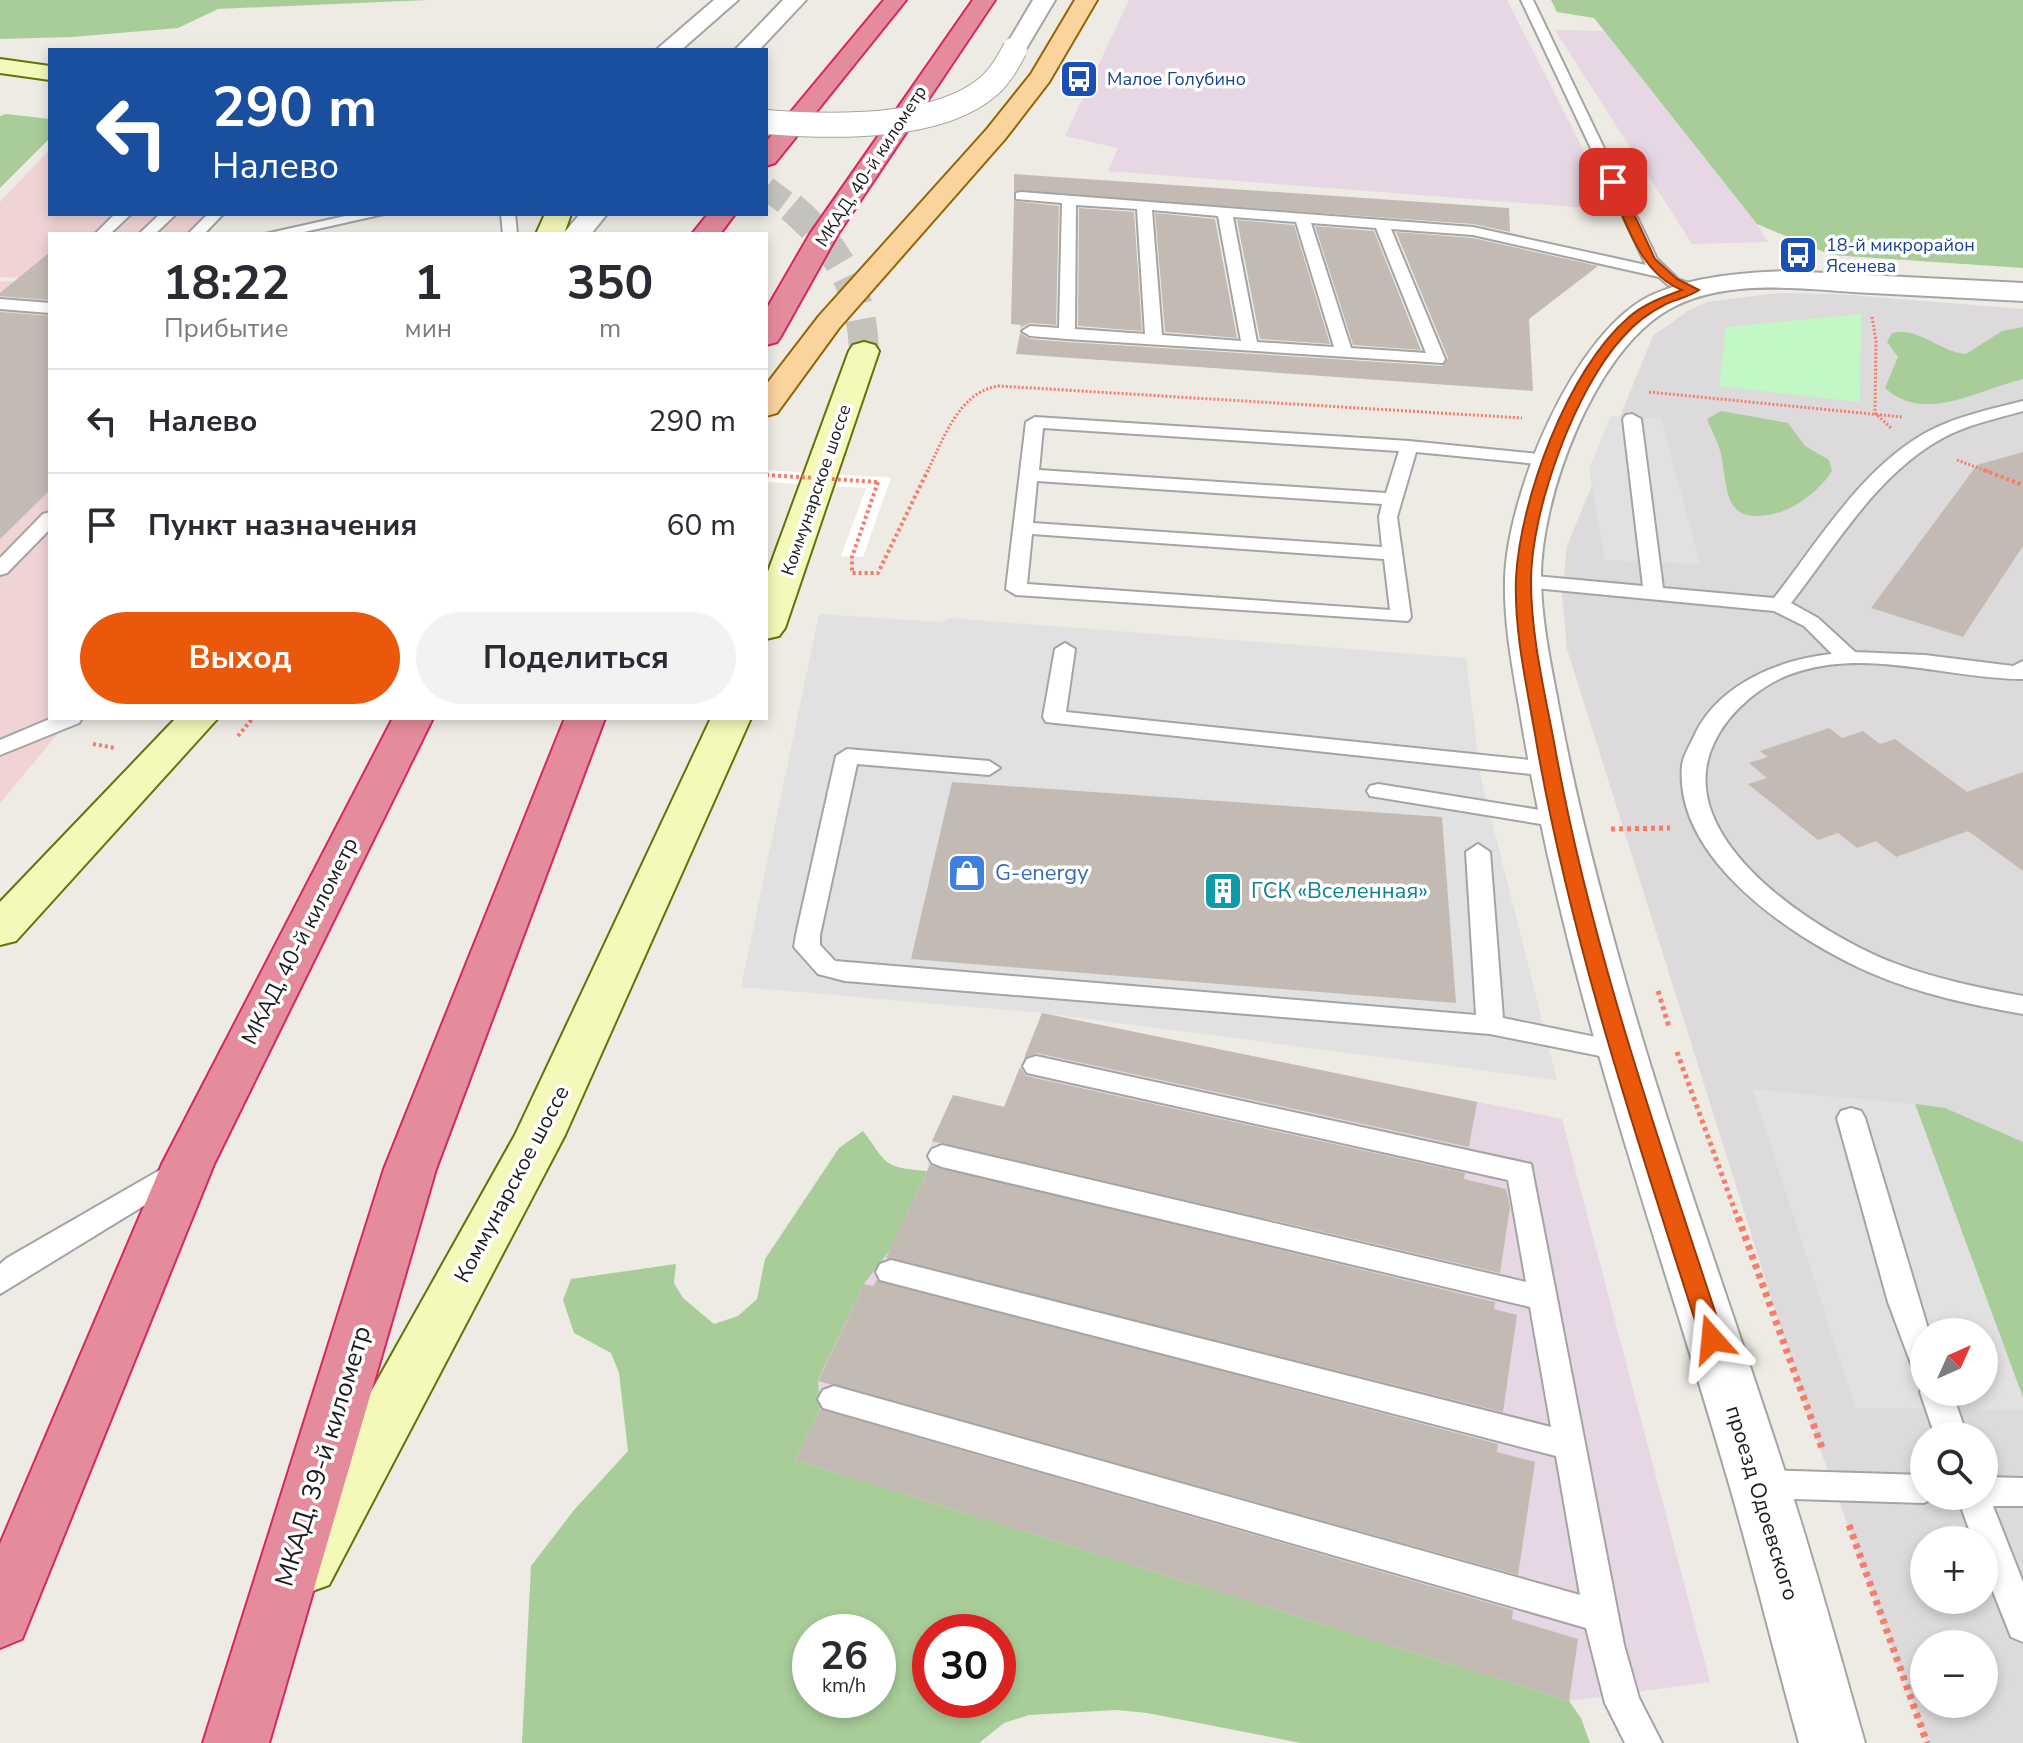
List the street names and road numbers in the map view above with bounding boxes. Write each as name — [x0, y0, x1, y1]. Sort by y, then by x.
street label: МКАД, 40-й километр — [810, 81, 932, 251]
street label: Коммунарское шоссе — [775, 401, 857, 579]
street label: МКАД, 40-й километр — [235, 832, 365, 1050]
street label: Коммунарское шоссе — [447, 1080, 577, 1288]
street label: МКАД, 39-й километр — [267, 1321, 379, 1591]
street label: проезд Одоевского — [1718, 1402, 1806, 1604]

